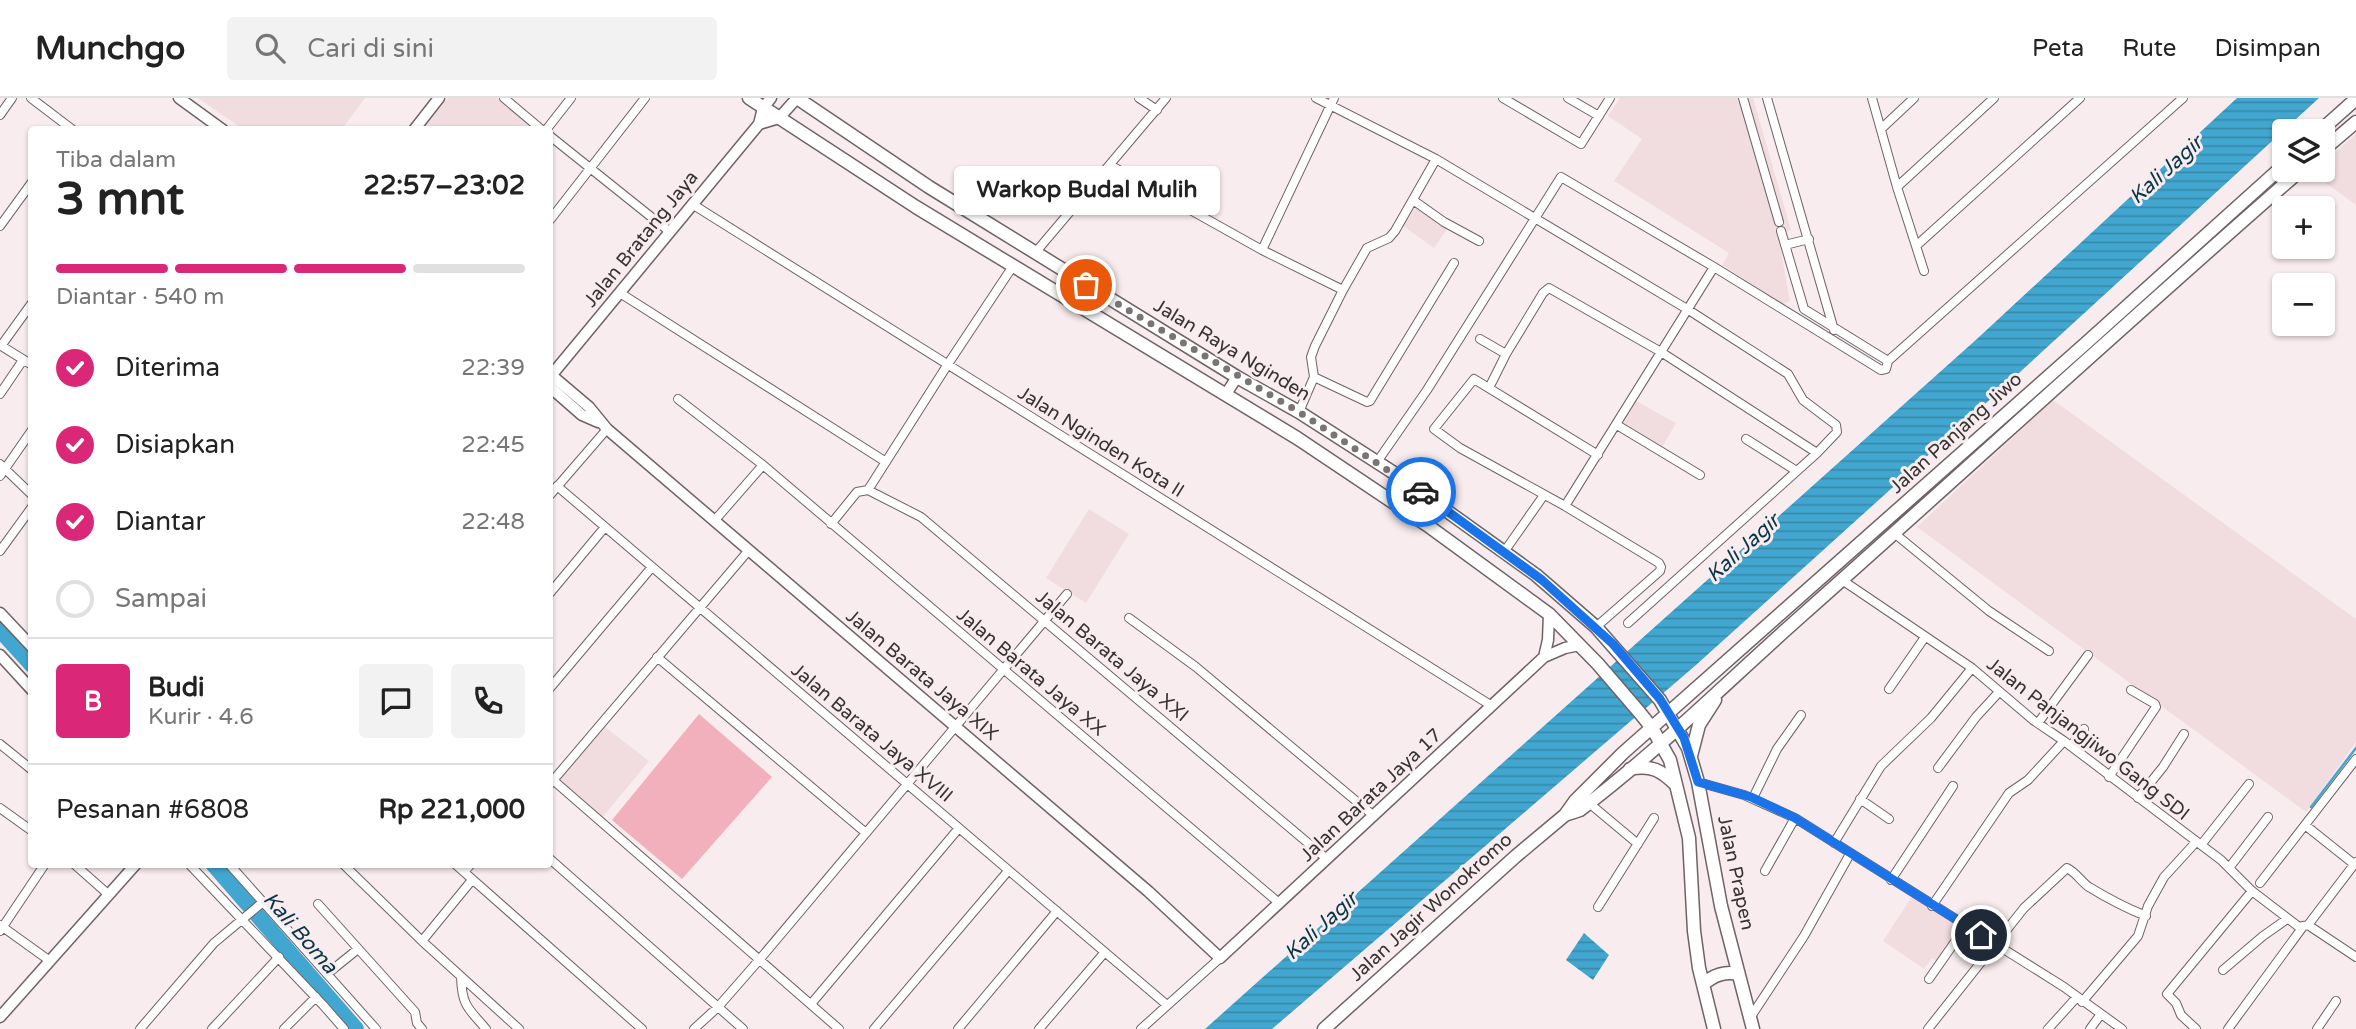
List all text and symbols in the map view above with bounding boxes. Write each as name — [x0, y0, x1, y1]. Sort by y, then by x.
search box — [227, 17, 717, 80]
text: Munchgo — [35, 29, 185, 68]
icon: search — [251, 29, 289, 67]
text: Cari di sini — [307, 33, 434, 64]
text: Peta — [2032, 34, 2084, 63]
text: Rute — [2122, 34, 2176, 63]
text: Disimpan — [2214, 34, 2321, 63]
map controls — [2272, 119, 2335, 336]
button: layers — [2272, 119, 2335, 182]
water label: Kali Jagir — [2124, 129, 2210, 209]
text: Tiba dalam — [56, 146, 176, 174]
street label: Jalan Bratang Jaya — [579, 166, 703, 312]
callout: Warkop Budal Mulih — [953, 166, 1219, 215]
text: 22:57–23:02 — [364, 170, 525, 201]
text: 3 mnt — [56, 172, 184, 227]
text: Warkop Budal Mulih — [976, 176, 1198, 204]
button: + — [2272, 196, 2335, 259]
pin — [1056, 255, 1116, 315]
icon: bag — [1067, 266, 1105, 304]
button: − — [2272, 273, 2335, 336]
text: Diantar · 540 m — [56, 283, 224, 311]
street label: Jalan Raya Nginden — [1150, 295, 1314, 405]
icon: check — [56, 349, 94, 387]
text: Diterima — [115, 352, 220, 383]
text: 22:39 — [461, 354, 525, 382]
street label: Jalan Panjang Jiwo — [1885, 368, 2027, 498]
street label: Jalan Nginden Kota II — [1014, 382, 1188, 502]
icon: check — [56, 426, 94, 464]
text: Disiapkan — [115, 429, 235, 460]
text: 22:45 — [461, 431, 525, 459]
courier — [1386, 457, 1456, 527]
icon: car — [1402, 473, 1440, 511]
icon: check — [56, 503, 94, 541]
text: Diantar — [115, 506, 205, 537]
water label: Kali Jagir — [1701, 507, 1787, 587]
text: 22:48 — [461, 508, 525, 536]
text: Sampai — [115, 583, 207, 614]
street label: Jalan Barata Jaya XXI — [1031, 585, 1193, 727]
street label: Jalan Barata Jaya XX — [952, 603, 1110, 741]
street label: Jalan Barata Jaya XIX — [841, 605, 1003, 745]
street label: Jalan Panjangjiwo Gang SDI — [1982, 653, 2194, 825]
street label: Jalan Barata Jaya XVIII — [787, 659, 957, 807]
button: chat — [359, 664, 433, 738]
button: phone — [451, 664, 525, 738]
text: Budi — [148, 672, 205, 703]
text: B — [84, 686, 102, 717]
text: Kurir · 4.6 — [148, 703, 254, 731]
street label: Jalan Barata Jaya 17 — [1296, 724, 1446, 866]
text: Pesanan #6808 — [56, 794, 249, 825]
text: Rp 221,000 — [379, 794, 525, 825]
street label: Jalan Prapen — [1713, 814, 1759, 932]
street label: Jalan Jagir Wonokromo — [1345, 828, 1517, 986]
water label: Kali Jagir — [1279, 885, 1365, 965]
water label: Kali Boma — [258, 887, 343, 980]
pin — [1951, 905, 2011, 965]
icon: home — [1962, 916, 2000, 954]

